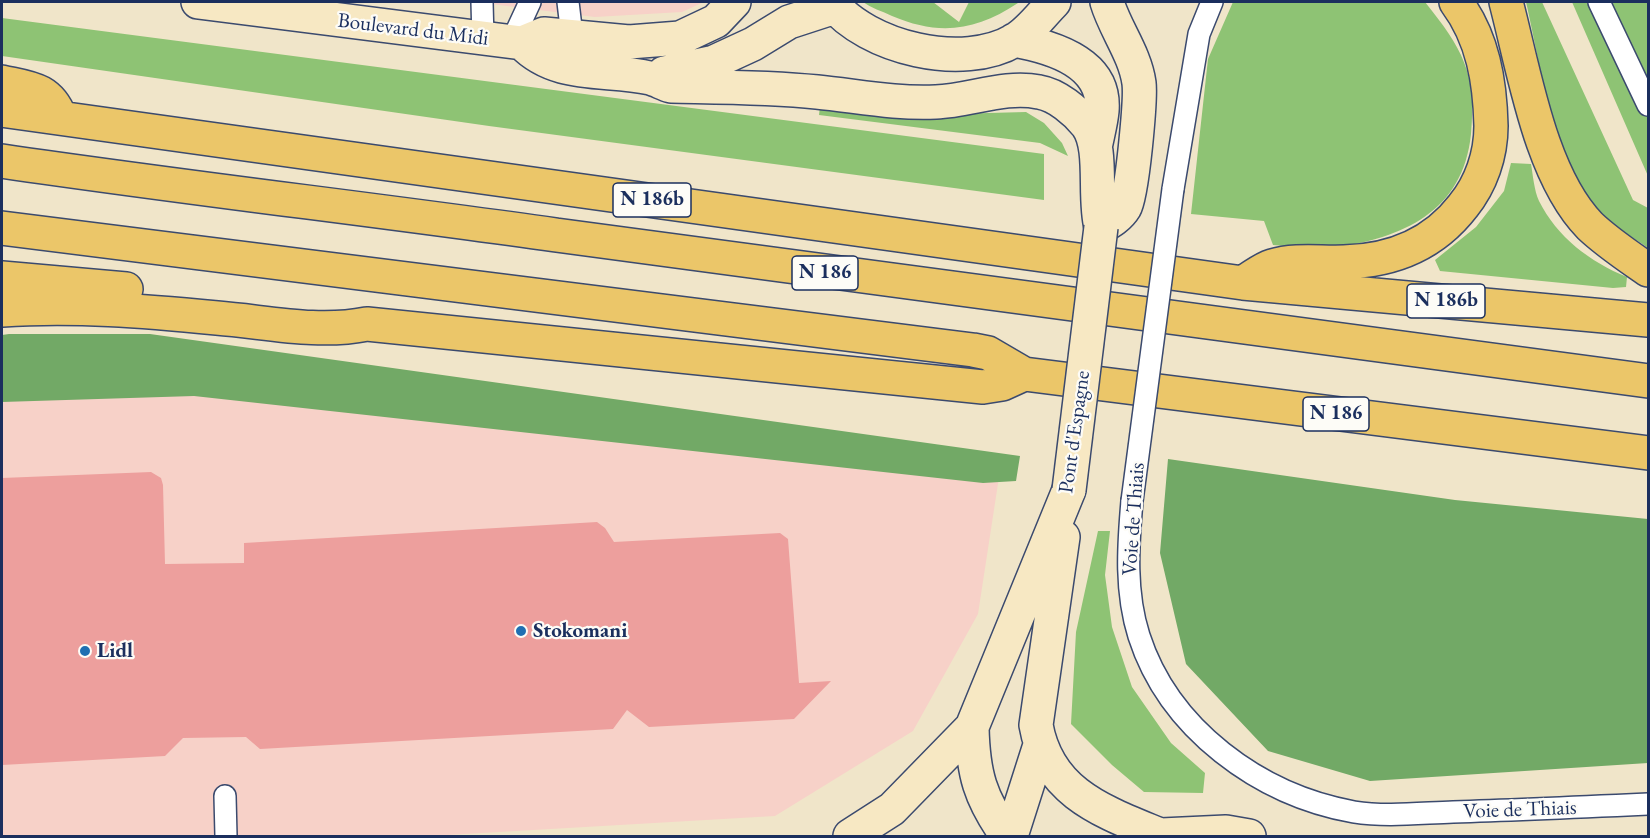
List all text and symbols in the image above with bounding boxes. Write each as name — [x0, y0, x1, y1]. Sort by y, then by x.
street label: Boulevard du Midi — [336, 8, 490, 52]
road number: N 186b — [613, 183, 691, 217]
road number: N 186 — [792, 256, 858, 290]
road number: N 186b — [1407, 284, 1485, 318]
street label: Pont d'Espagne — [1054, 369, 1096, 495]
road number: N 186 — [1303, 397, 1369, 431]
street label: Voie de Thiais — [1117, 462, 1151, 576]
place label: Stokomani — [533, 618, 627, 644]
marker: Stokomani — [514, 624, 528, 638]
place label: Lidl — [97, 638, 133, 664]
marker: Lidl — [78, 644, 92, 658]
street label: Voie de Thiais — [1463, 795, 1577, 825]

